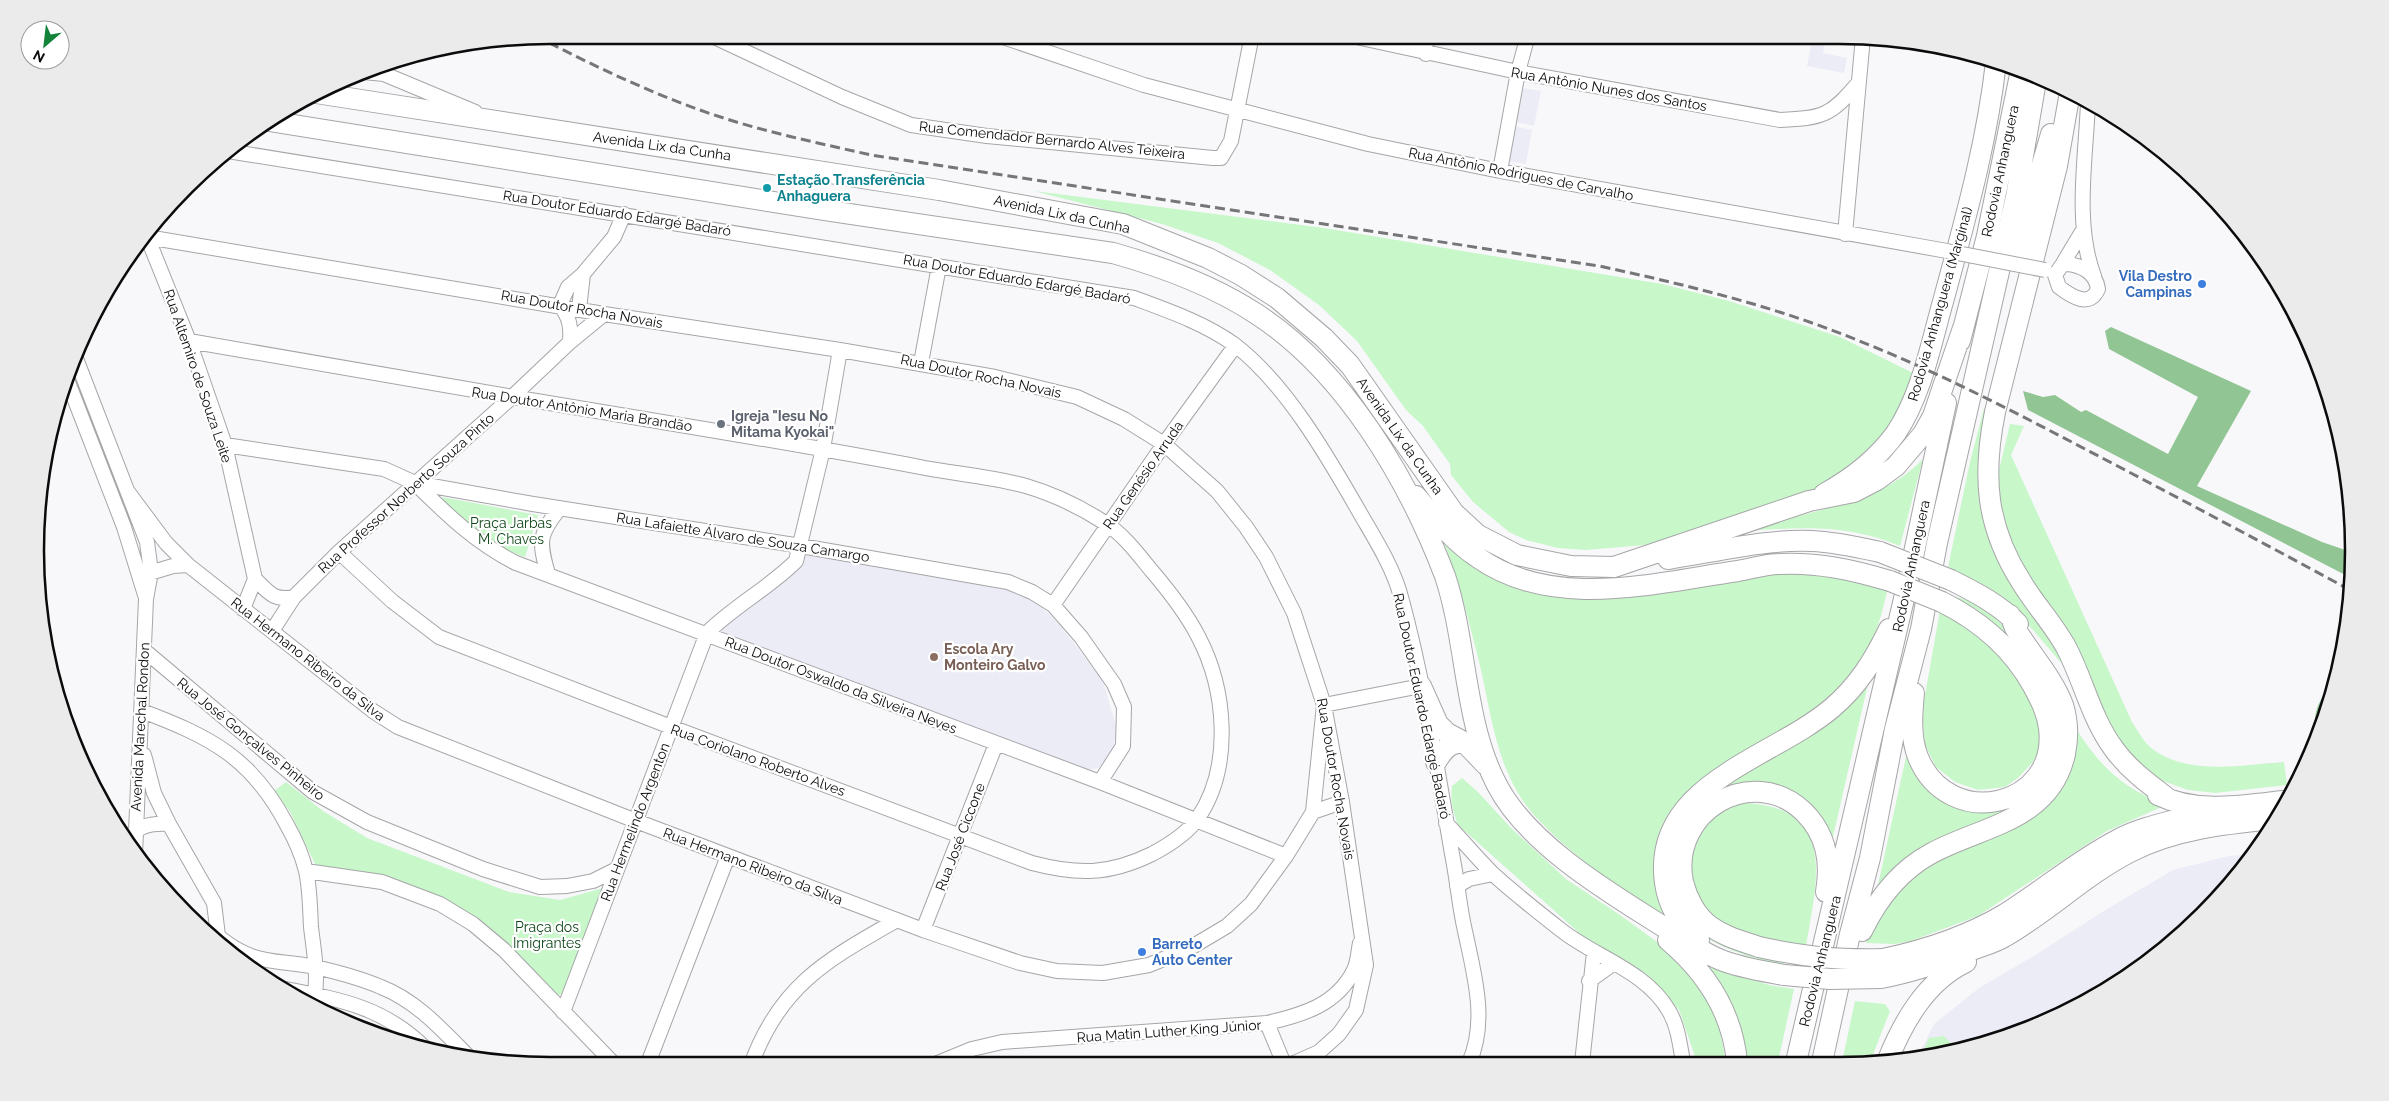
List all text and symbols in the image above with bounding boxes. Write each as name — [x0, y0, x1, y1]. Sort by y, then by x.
north arrow — [20, 20, 70, 70]
text: N — [30, 47, 47, 66]
street label: Rua Antônio Nunes dos Santos — [1510, 64, 1708, 114]
street label: Rodovia Anhanguera — [1978, 104, 2022, 238]
street label: Rua Comendador Bernardo Alves Teixeira — [918, 118, 1186, 162]
street label: Avenida Lix da Cunha — [592, 128, 732, 164]
street label: Rua Antônio Rodrigues de Carvalho — [1407, 144, 1635, 204]
place label: Estação Transferência Anhaguera — [777, 172, 925, 204]
marker: Estação Transferência Anhaguera — [761, 182, 773, 194]
street label: Rua Doutor Eduardo Edargé Badaró — [502, 187, 732, 239]
street label: Avenida Lix da Cunha — [992, 192, 1132, 236]
street label: Rodovia Anhanguera (Marginal) — [1905, 205, 1976, 403]
street label: Rua Doutor Eduardo Edargé Badaró — [902, 251, 1132, 307]
place label: Vila Destro Campinas — [2119, 268, 2193, 300]
marker: Vila Destro Campinas — [2196, 278, 2208, 290]
street label: Rua Altemiro de Souza Leite — [161, 287, 235, 465]
street label: Rua Doutor Rocha Novais — [500, 287, 664, 331]
street label: Rua Doutor Rocha Novais — [899, 351, 1063, 401]
street label: Avenida Lix da Cunha — [1354, 374, 1446, 498]
street label: Rua Doutor Antônio Maria Brandão — [471, 384, 693, 434]
place label: Igreja "Iesu No Mitama Kyokai" — [731, 408, 834, 440]
street label: Rua Professor Norberto Souza Pinto — [315, 410, 497, 576]
marker: Igreja "Iesu No Mitama Kyokai" — [715, 418, 727, 430]
street label: Rua Genésio Arruda — [1100, 418, 1186, 532]
street label: Rodovia Anhanguera — [1889, 499, 1933, 633]
street label: Rua Lafaiette Álvaro de Souza Camargo — [615, 508, 871, 565]
park label: Praça Jarbas M. Chaves — [470, 515, 552, 547]
street label: Rua Doutor Eduardo Edargé Badaró — [1390, 592, 1454, 820]
street label: Rua Hermano Ribeiro da Silva — [228, 594, 388, 724]
street label: Rua Doutor Oswaldo da Silveira Neves — [723, 633, 959, 737]
place label: Escola Ary Monteiro Galvo — [944, 641, 1046, 673]
street label: Avenida Marechal Rondon — [128, 642, 152, 812]
marker: Escola Ary Monteiro Galvo — [928, 651, 940, 663]
street label: Rua José Gonçalves Pinheiro — [174, 675, 328, 803]
street label: Rua Doutor Rocha Novais — [1314, 697, 1358, 861]
street label: Rua Coriolano Roberto Alves — [669, 721, 848, 799]
street label: Rua Hermelindo Argenton — [597, 741, 673, 903]
street label: Rua José Ciccone — [932, 781, 988, 893]
street label: Rua Hermano Ribeiro da Silva — [661, 824, 845, 908]
street label: Rodovia Anhanguera — [1796, 894, 1844, 1028]
park label: Praça dos Imigrantes — [513, 919, 581, 951]
place label: Barreto Auto Center — [1152, 936, 1233, 968]
marker: Barreto Auto Center — [1136, 946, 1148, 958]
street label: Rua Matin Luther King Júnior — [1076, 1017, 1262, 1045]

